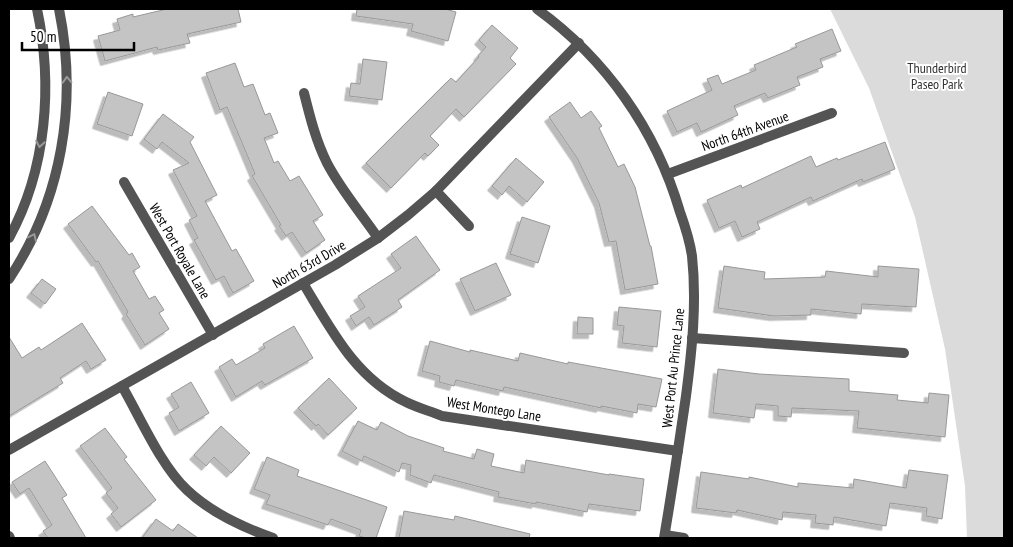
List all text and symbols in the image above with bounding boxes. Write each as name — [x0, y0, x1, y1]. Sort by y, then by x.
scale bar — [22, 20, 135, 52]
text: 50 m — [30, 27, 56, 46]
park label: Thunderbird Paseo Park — [907, 59, 967, 93]
one-way arrow — [62, 75, 73, 83]
street label: North 64th Avenue — [699, 107, 791, 155]
one-way arrow — [36, 140, 46, 148]
street label: West Port Royale Lane — [145, 200, 215, 302]
one-way arrow — [26, 233, 37, 242]
street label: North 63rd Drive — [269, 236, 349, 292]
street label: West Port Au Prince Lane — [658, 307, 688, 429]
street label: West Montego Lane — [446, 393, 543, 425]

